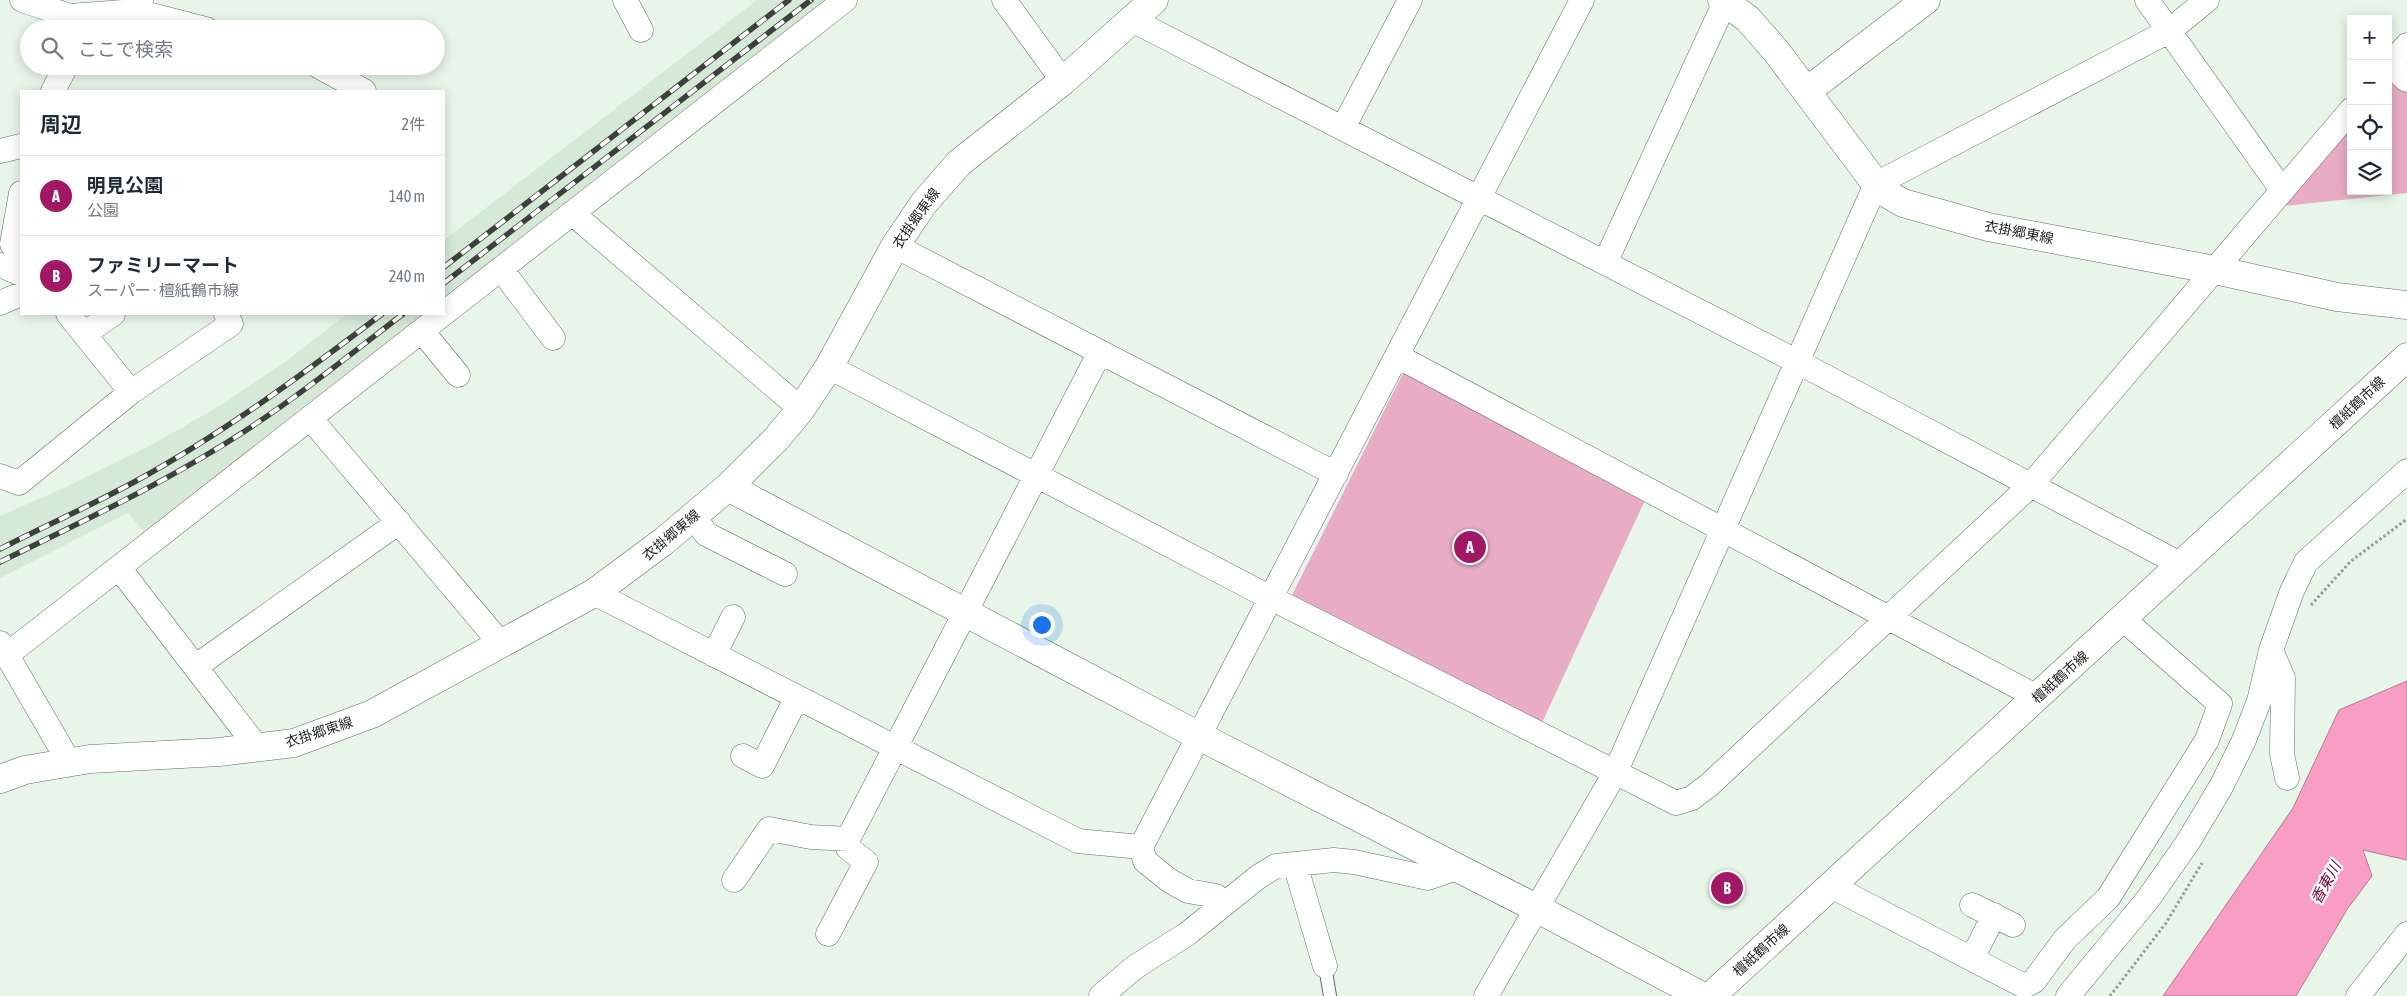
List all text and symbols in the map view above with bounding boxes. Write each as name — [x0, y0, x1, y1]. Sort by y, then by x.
map controls — [2347, 15, 2392, 195]
button: + — [2347, 15, 2392, 60]
search box — [20, 20, 445, 75]
icon: search — [38, 34, 66, 62]
text: ここで検索 — [78, 38, 173, 60]
button: − — [2347, 60, 2392, 105]
button: locate — [2347, 105, 2392, 150]
text: 周辺 — [40, 112, 82, 136]
text: 2件 — [401, 115, 425, 133]
button: layers — [2347, 150, 2392, 195]
text: 明見公園 — [87, 174, 163, 196]
street label: 衣掛郷東線 — [889, 185, 943, 251]
text: A — [52, 187, 60, 205]
text: 140 m — [389, 187, 425, 205]
text: 公園 — [87, 201, 119, 219]
street label: 衣掛郷東線 — [1983, 217, 2055, 247]
text: ファミリーマート — [87, 254, 239, 276]
text: B — [52, 267, 60, 285]
text: 240 m — [389, 267, 425, 285]
text: スーパー · 檀紙鶴市線 — [87, 281, 239, 299]
street label: 檀紙鶴市線 — [2326, 373, 2388, 433]
street label: 衣掛郷東線 — [639, 506, 703, 564]
pin: A — [1454, 528, 1486, 566]
your location — [1029, 612, 1055, 638]
street label: 檀紙鶴市線 — [2029, 648, 2091, 706]
street label: 衣掛郷東線 — [283, 714, 355, 750]
water label: 香東川 — [2307, 857, 2345, 907]
pin: B — [1711, 869, 1743, 907]
street label: 檀紙鶴市線 — [1730, 921, 1792, 979]

